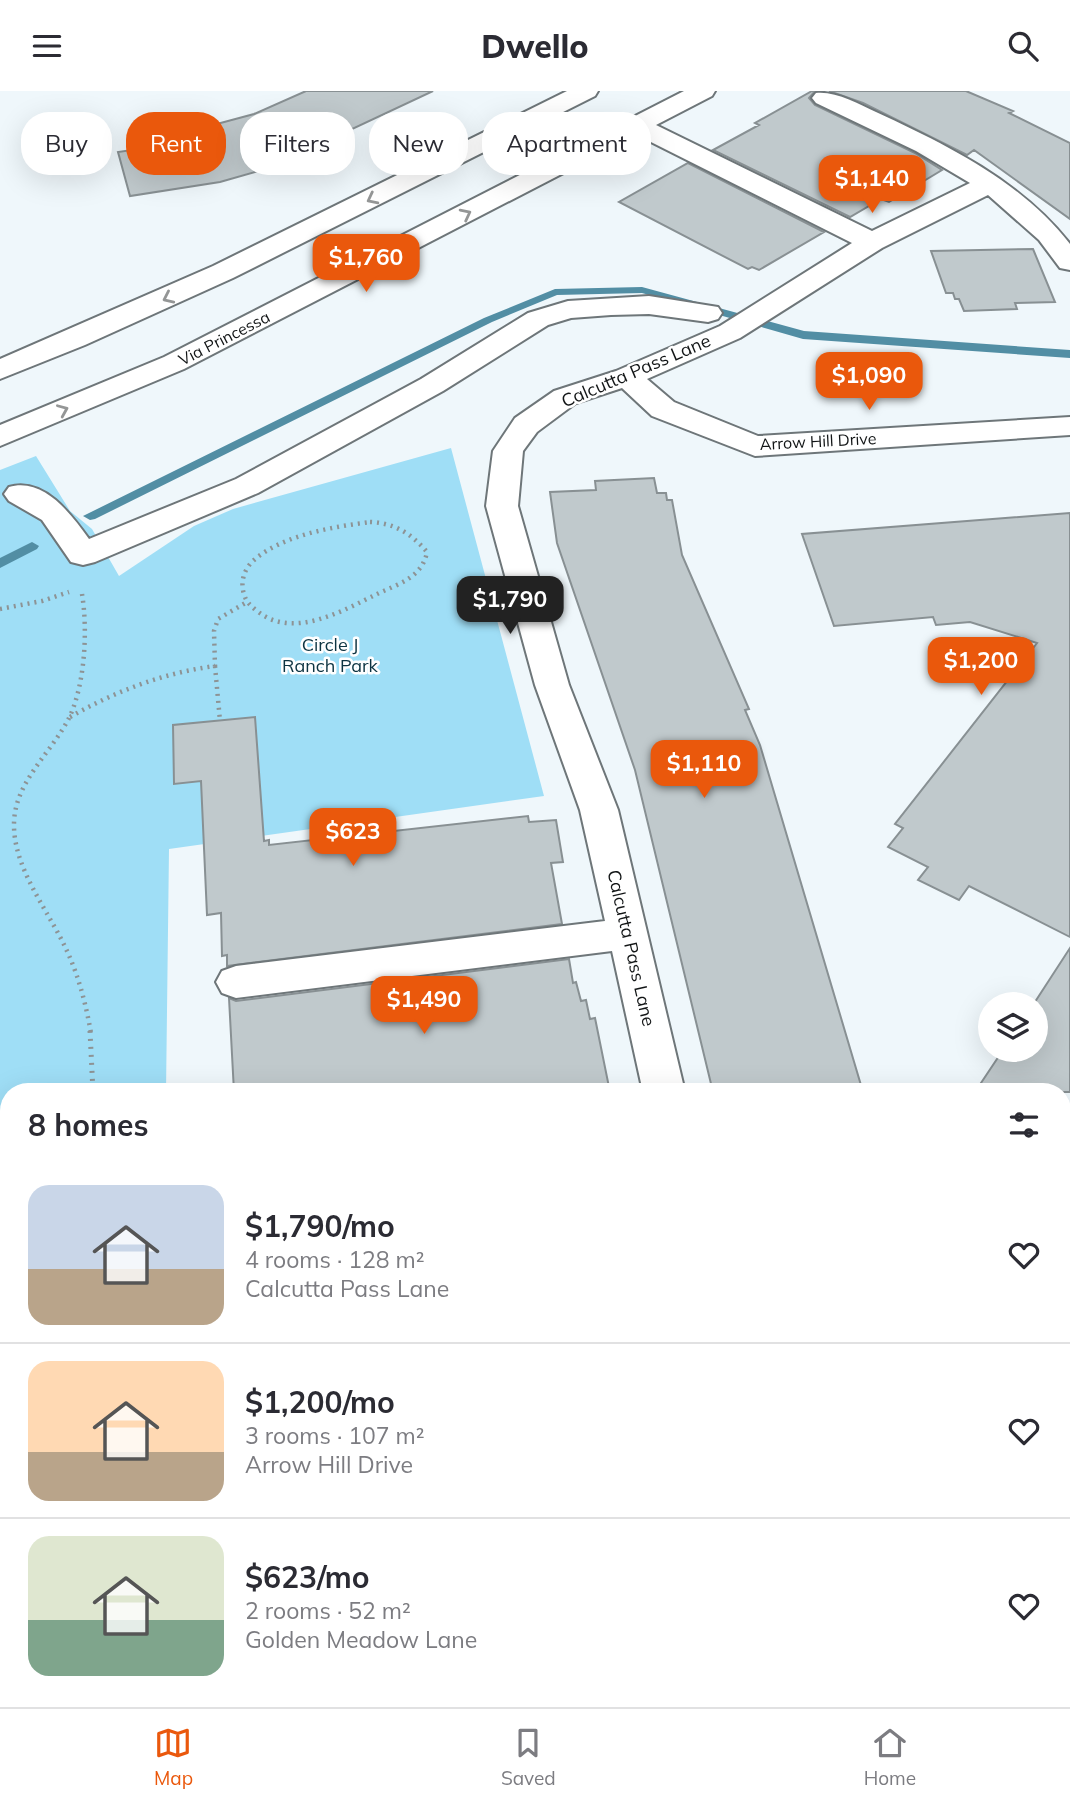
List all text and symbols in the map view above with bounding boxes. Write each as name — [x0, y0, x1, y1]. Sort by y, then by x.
text: Dwello — [481, 26, 589, 66]
icon: menu — [28, 27, 66, 65]
icon: search — [1004, 27, 1042, 65]
chip: Buy — [21, 112, 112, 175]
chip: Rent — [126, 112, 226, 175]
chip: Filters — [240, 112, 355, 175]
chip: New — [369, 112, 468, 175]
chip: Apartment — [482, 112, 651, 175]
pin: $1,140 — [815, 155, 929, 215]
text: $1,140 — [835, 163, 909, 192]
one-way arrow — [367, 190, 379, 204]
one-way arrow — [459, 209, 471, 222]
pin: $1,760 — [309, 235, 423, 294]
text: $1,760 — [329, 242, 403, 271]
one-way arrow — [163, 290, 175, 304]
street label: Via Princessa — [175, 306, 273, 370]
street label: Calcutta Pass Lane — [558, 329, 714, 412]
pin: $1,090 — [812, 353, 926, 412]
text: $1,090 — [832, 360, 906, 389]
one-way arrow — [56, 404, 68, 418]
street label: Arrow Hill Drive — [759, 428, 877, 454]
pin: $1,790 — [453, 577, 567, 636]
text: $1,790 — [473, 584, 547, 613]
park label: Circle J Ranch Park — [282, 633, 379, 677]
pin: $1,200 — [924, 637, 1038, 697]
text: $1,200 — [944, 645, 1018, 674]
pin: $1,110 — [647, 741, 761, 800]
text: $1,110 — [667, 748, 741, 777]
pin: $623 — [312, 809, 394, 868]
text: $623 — [325, 816, 381, 845]
street label: Calcutta Pass Lane — [602, 867, 661, 1028]
pin: $1,490 — [367, 977, 481, 1036]
text: $1,490 — [387, 984, 461, 1013]
map controls — [978, 992, 1048, 1062]
button: layers — [978, 992, 1048, 1062]
text: 8 homes — [28, 1106, 149, 1144]
icon: filters — [1005, 1106, 1043, 1144]
text: $1,790/mo — [245, 1207, 395, 1245]
icon: home — [84, 1213, 168, 1297]
icon: heart — [1005, 1236, 1043, 1274]
text: 4 rooms · 128 m² — [245, 1245, 425, 1274]
text: Calcutta Pass Lane — [245, 1274, 449, 1303]
text: $1,200/mo — [245, 1383, 395, 1421]
icon: home — [84, 1389, 168, 1473]
icon: heart — [1005, 1412, 1043, 1450]
text: 3 rooms · 107 m² — [245, 1421, 425, 1450]
text: Arrow Hill Drive — [245, 1450, 413, 1479]
text: $623/mo — [245, 1558, 369, 1596]
icon: home — [84, 1564, 168, 1648]
icon: heart — [1005, 1587, 1043, 1625]
text: 2 rooms · 52 m² — [245, 1596, 411, 1625]
text: Golden Meadow Lane — [245, 1625, 477, 1654]
tab: Map — [154, 1724, 193, 1790]
tab: Saved — [501, 1724, 556, 1790]
tab: Home — [864, 1724, 916, 1790]

